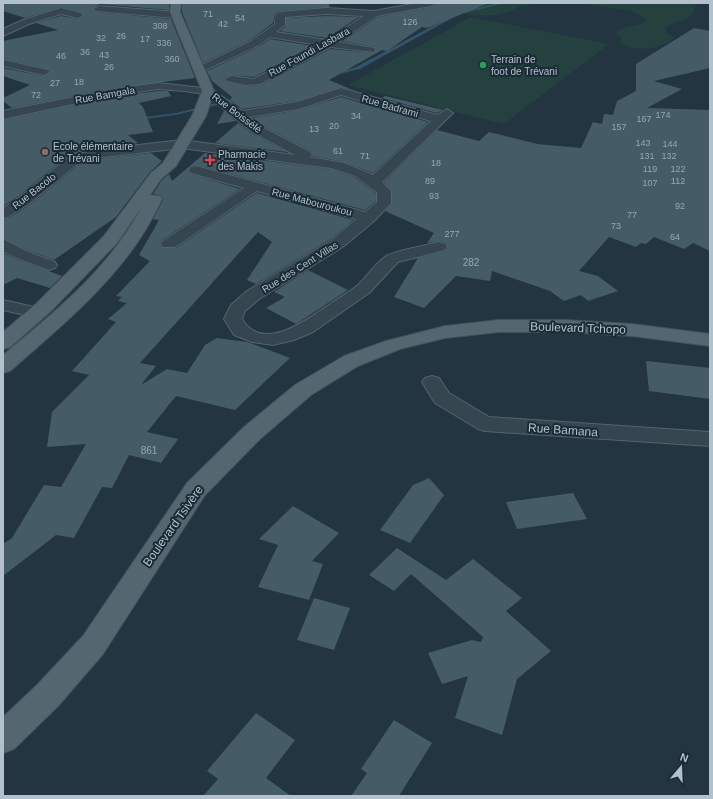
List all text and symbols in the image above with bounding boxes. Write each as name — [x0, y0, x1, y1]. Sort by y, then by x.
house number: 71 — [203, 9, 213, 19]
house number: 54 — [235, 13, 245, 23]
house number: 126 — [402, 17, 418, 27]
house number: 42 — [218, 19, 228, 29]
house number: 308 — [152, 21, 168, 31]
street label: Rue Foundi Lasbara — [267, 25, 352, 79]
house number: 26 — [116, 31, 126, 41]
house number: 32 — [96, 33, 106, 43]
house number: 17 — [140, 34, 150, 44]
house number: 336 — [156, 38, 172, 48]
house number: 36 — [80, 47, 90, 57]
house number: 43 — [99, 50, 109, 60]
house number: 46 — [56, 51, 66, 61]
house number: 360 — [164, 54, 180, 64]
place label: Terrain de foot de Trévani — [491, 54, 557, 77]
marker: Terrain de foot de Trévani — [478, 60, 488, 70]
house number: 26 — [104, 62, 114, 72]
house number: 18 — [74, 77, 84, 87]
house number: 27 — [50, 78, 60, 88]
street label: Rue Bamgala — [74, 84, 136, 106]
house number: 72 — [31, 90, 41, 100]
street label: Rue Boissélé — [210, 91, 264, 135]
street label: Rue Badrami — [360, 93, 420, 119]
house number: 174 — [655, 110, 671, 120]
house number: 34 — [351, 111, 361, 121]
house number: 167 — [636, 114, 652, 124]
house number: 20 — [329, 121, 339, 131]
house number: 157 — [611, 122, 627, 132]
house number: 13 — [309, 124, 319, 134]
house number: 143 — [635, 138, 651, 148]
house number: 144 — [662, 139, 678, 149]
place label: Ecole élémentaire de Trévani — [53, 141, 133, 164]
house number: 61 — [333, 146, 343, 156]
marker: Ecole élémentaire de Trévani — [40, 147, 50, 157]
place label: Pharmacie des Makis — [218, 149, 266, 172]
house number: 71 — [360, 151, 370, 161]
house number: 131 — [639, 151, 655, 161]
house number: 132 — [661, 151, 677, 161]
marker: Pharmacie des Makis — [205, 155, 215, 165]
house number: 18 — [431, 158, 441, 168]
house number: 119 — [643, 164, 657, 174]
house number: 122 — [670, 164, 686, 174]
street label: Rue Bacolo — [10, 170, 58, 211]
house number: 89 — [425, 176, 435, 186]
house number: 112 — [671, 176, 685, 186]
house number: 107 — [642, 178, 658, 188]
street label: Rue Mabouroukou — [271, 186, 353, 218]
house number: 93 — [429, 191, 439, 201]
house number: 92 — [675, 201, 685, 211]
house number: 77 — [627, 210, 637, 220]
house number: 73 — [611, 221, 621, 231]
house number: 277 — [444, 229, 460, 239]
house number: 64 — [670, 232, 680, 242]
street label: Rue des Cent Villas — [260, 239, 340, 295]
house number: 282 — [463, 257, 480, 268]
street label: Boulevard Tchopo — [530, 319, 626, 337]
street label: Rue Bamana — [528, 421, 599, 439]
house number: 861 — [141, 445, 158, 456]
street label: Boulevard Tsivère — [140, 483, 206, 569]
north arrow — [661, 747, 701, 787]
text: N — [679, 751, 690, 765]

